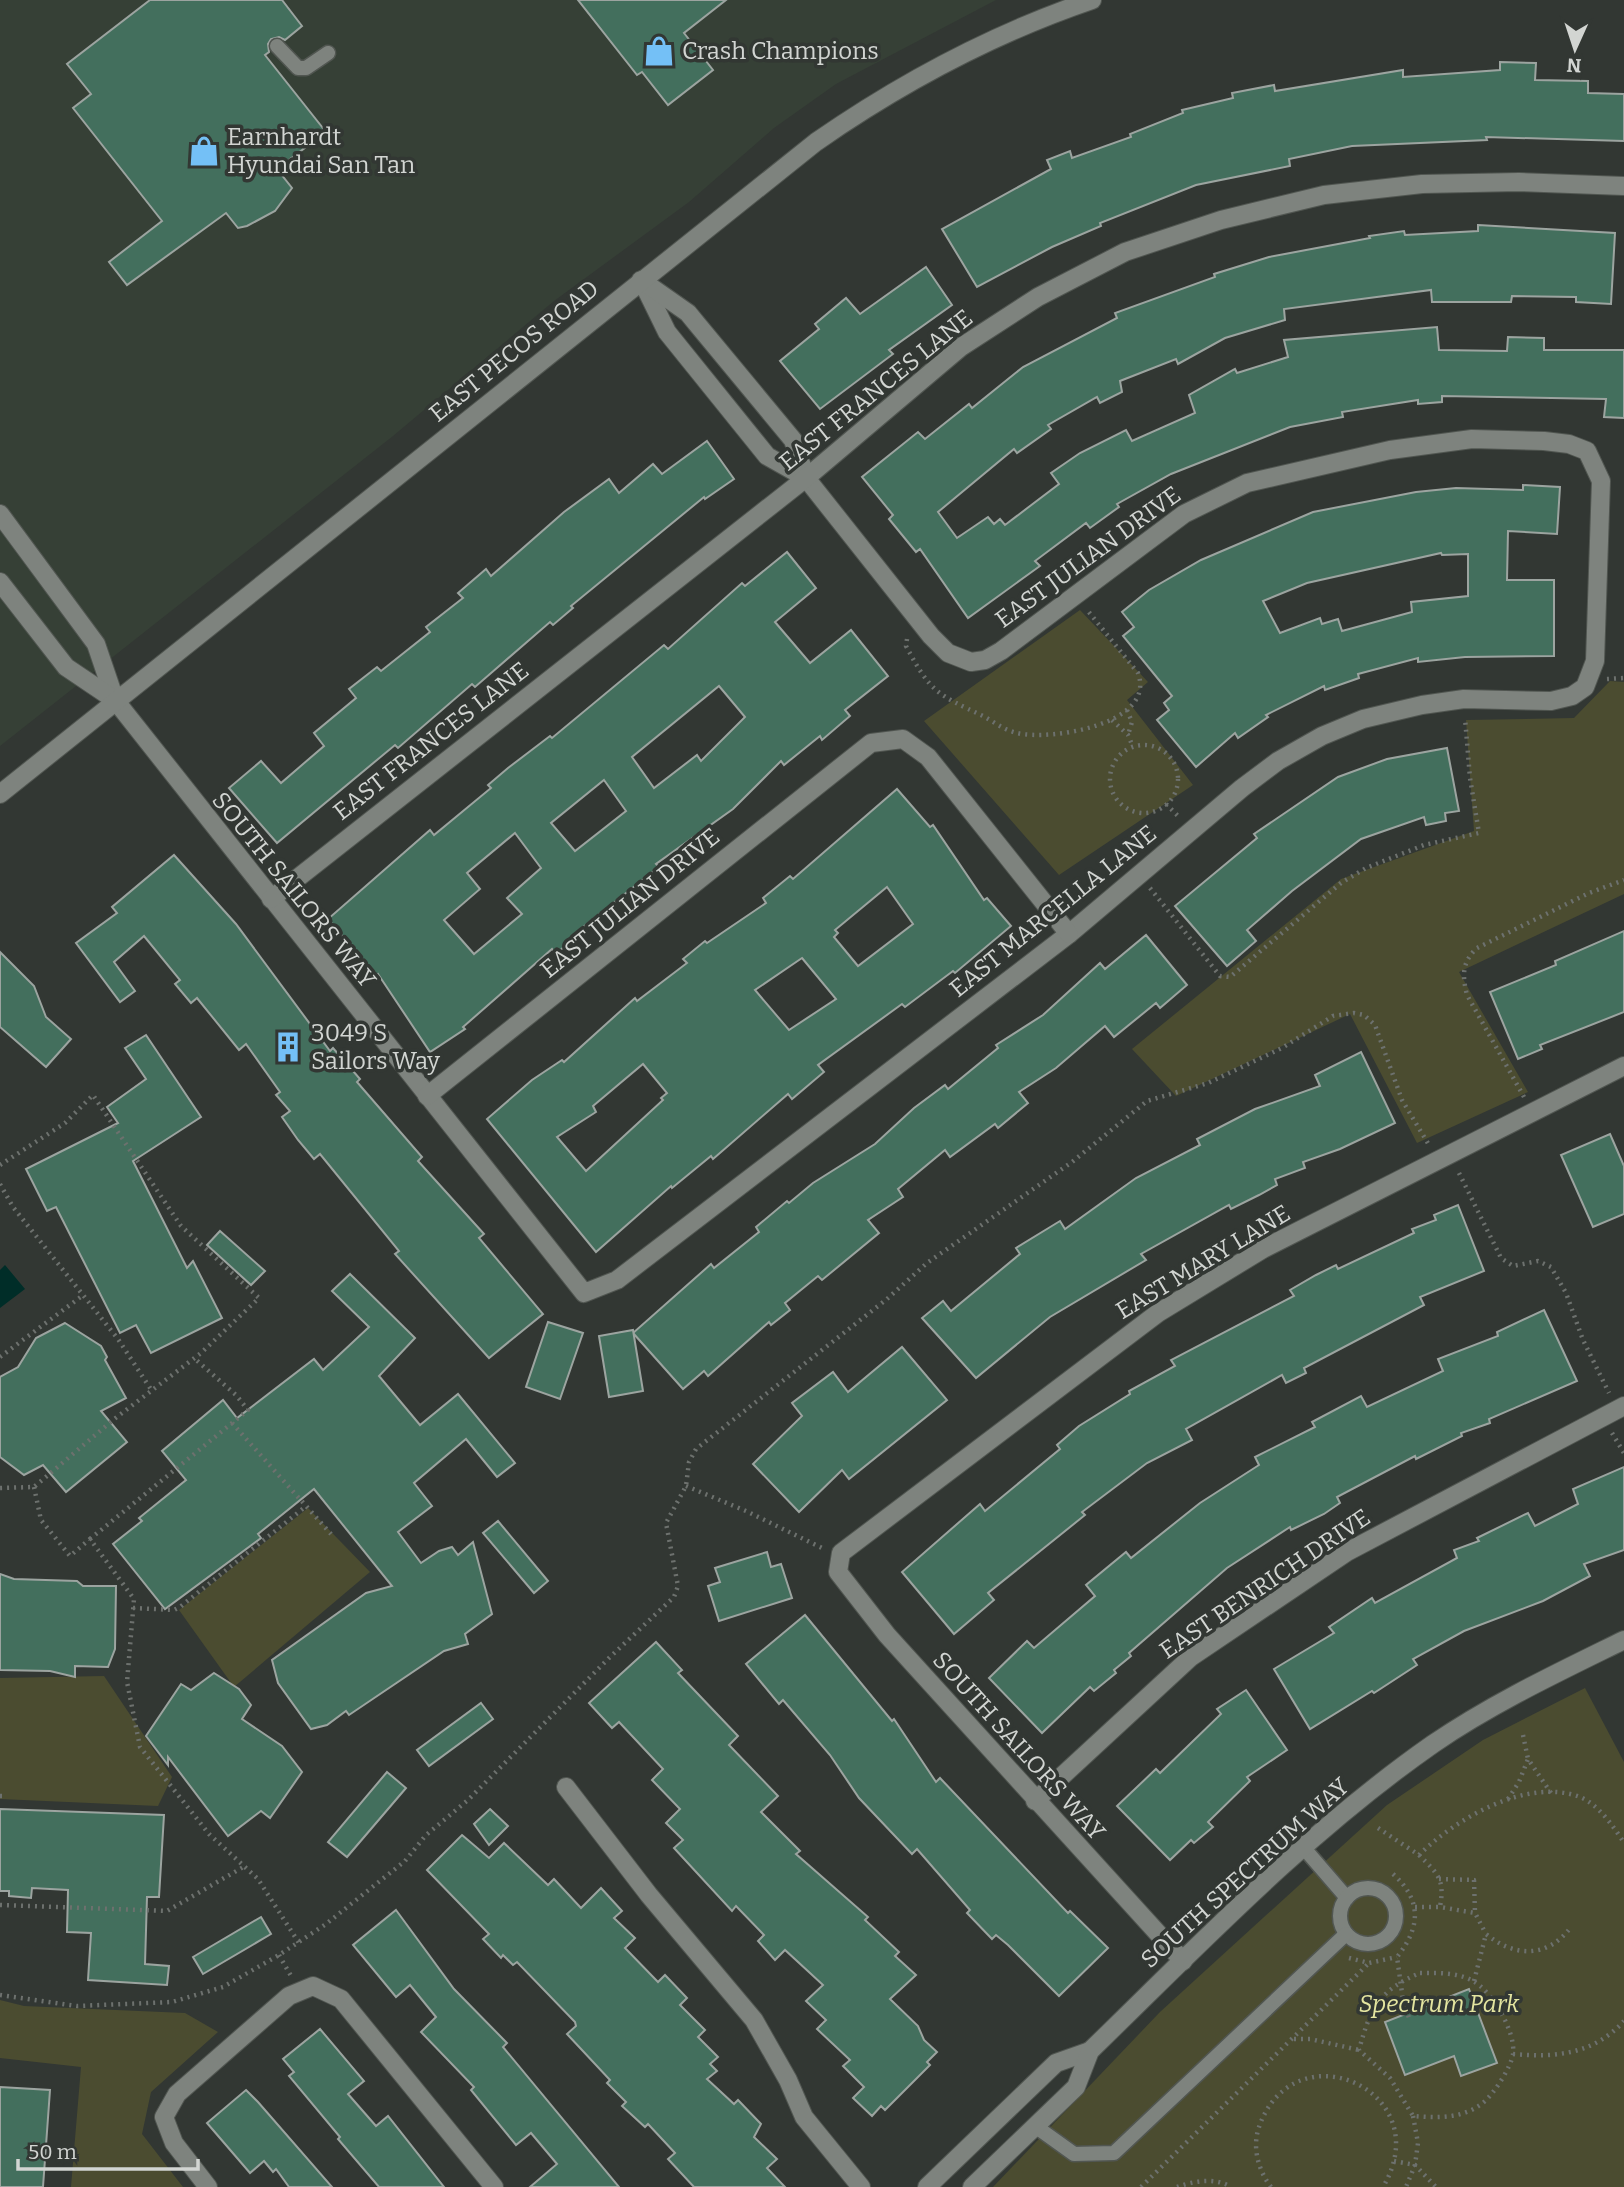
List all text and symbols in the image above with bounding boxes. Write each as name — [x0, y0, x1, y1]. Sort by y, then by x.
north arrow — [1540, 14, 1610, 84]
shop icon: Crash Champions — [642, 34, 676, 68]
place label: Crash Champions — [682, 37, 879, 65]
text: N — [1566, 54, 1582, 77]
place label: Earnhardt Hyundai San Tan — [227, 123, 415, 179]
shop icon: Earnhardt Hyundai San Tan — [187, 134, 221, 168]
street label: EAST PECOS ROAD — [424, 274, 604, 428]
street label: EAST FRANCES LANE — [774, 304, 978, 476]
street label: EAST JULIAN DRIVE — [990, 480, 1186, 634]
street label: EAST FRANCES LANE — [328, 656, 534, 826]
street label: SOUTH SAILORS WAY — [206, 786, 382, 994]
street label: EAST MARCELLA LANE — [944, 819, 1162, 1003]
street label: EAST JULIAN DRIVE — [535, 822, 725, 984]
place label: 3049 S Sailors Way — [311, 1019, 440, 1075]
building icon: 3049 S Sailors Way — [271, 1030, 305, 1064]
street label: EAST MARY LANE — [1111, 1199, 1295, 1325]
street label: EAST BENRICH DRIVE — [1155, 1503, 1375, 1665]
street label: SOUTH SAILORS WAY — [927, 1646, 1111, 1846]
street label: SOUTH SPECTRUM WAY — [1135, 1772, 1355, 1974]
park label: Spectrum Park — [1359, 1990, 1520, 2018]
scale bar — [18, 2128, 198, 2172]
text: 50 m — [28, 2139, 77, 2165]

